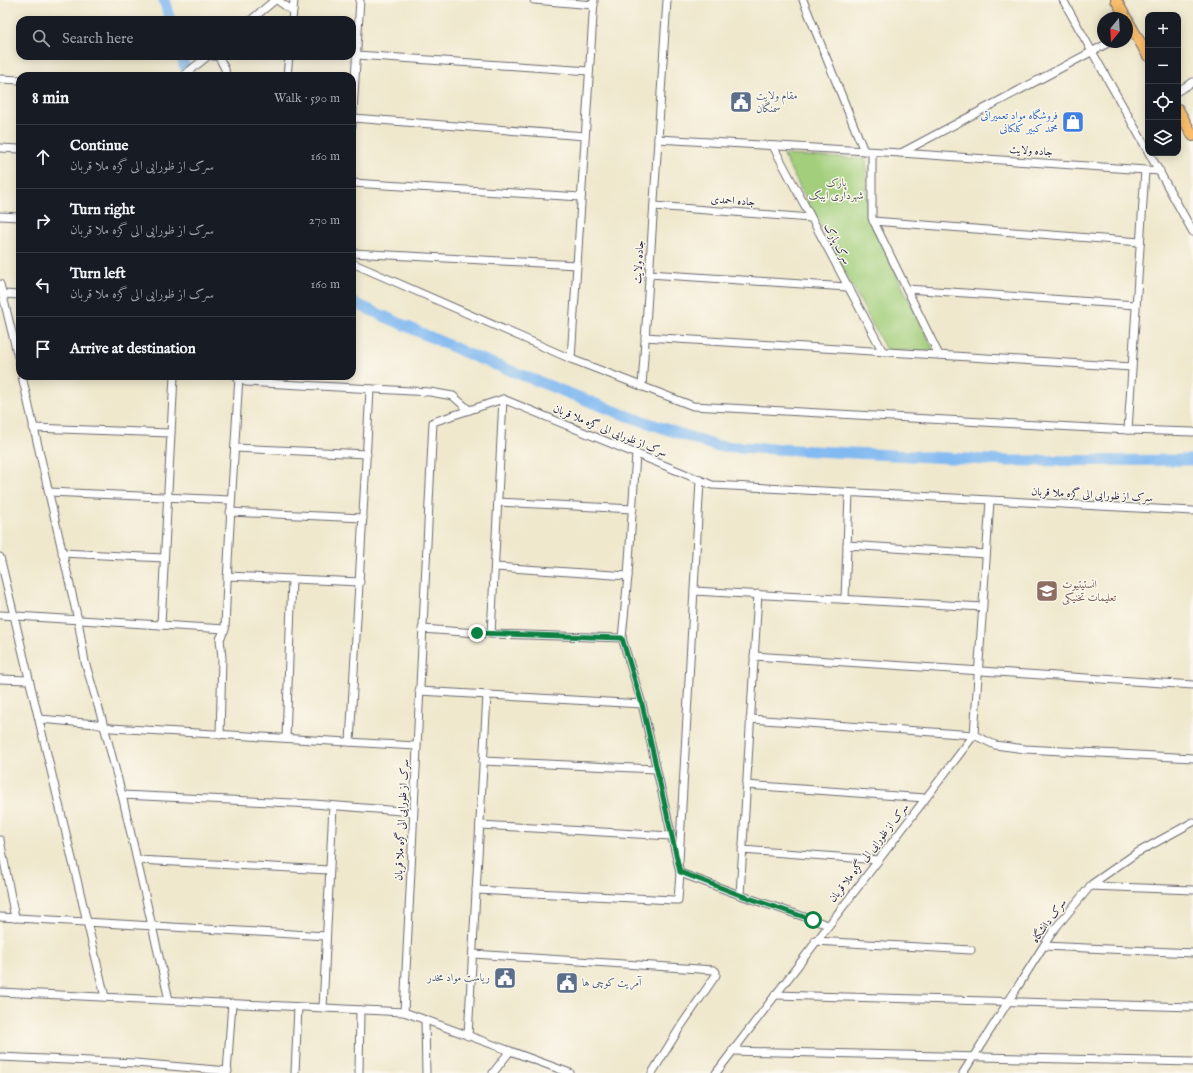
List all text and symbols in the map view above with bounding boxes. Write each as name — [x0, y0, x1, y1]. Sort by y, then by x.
north arrow — [1097, 12, 1133, 48]
map controls — [1145, 12, 1181, 156]
button: + — [1145, 12, 1181, 48]
search box — [16, 16, 356, 60]
icon: search — [30, 27, 52, 49]
text: Search here — [62, 29, 133, 48]
button: − — [1145, 48, 1181, 84]
button: locate — [1145, 84, 1181, 120]
text: 8 min — [32, 88, 69, 109]
public building icon: مقام ولایت سمنگان — [728, 89, 754, 115]
place label: مقام ولایت سمنگان — [756, 89, 798, 116]
text: Walk · 590 m — [274, 90, 340, 107]
place label: فروشگاه مواد تعمیراتی محمد کبیر کلکانی — [980, 108, 1058, 136]
shop icon: فروشگاه مواد تعمیراتی محمد کبیر کلکانی — [1060, 109, 1086, 135]
button: layers — [1145, 120, 1181, 156]
text: Continue — [70, 136, 128, 155]
street label: جاده ولایت — [1009, 142, 1054, 160]
icon: ahead — [32, 146, 54, 168]
text: 160 m — [310, 148, 340, 165]
text: سرک از ظورایی الی گزه ملا قربان — [70, 158, 214, 175]
park label: پارک شهرداری ایبک — [808, 176, 864, 203]
street label: جاده احمدی — [710, 192, 756, 210]
text: Turn right — [70, 200, 135, 219]
icon: right — [32, 210, 54, 232]
text: 270 m — [309, 212, 340, 229]
street label: سرک پارک — [820, 221, 854, 267]
text: سرک از ظورایی الی گزه ملا قربان — [70, 222, 214, 239]
street label: جاده ولایت — [630, 239, 648, 284]
text: Turn left — [70, 264, 126, 283]
icon: left — [32, 274, 54, 296]
text: 160 m — [310, 276, 340, 293]
text: سرک از ظورایی الی گزه ملا قربان — [70, 286, 214, 303]
icon: arrive — [32, 338, 54, 360]
text: Arrive at destination — [70, 339, 196, 358]
street label: سرک از ظورایی الی گزه ملا قربان — [551, 401, 670, 460]
street label: سرک از ظورایی الی گزه ملا قربان — [1031, 484, 1153, 505]
school or university icon: انستیتیوت تعلیمات تخنیکی — [1034, 578, 1060, 604]
place label: انستیتیوت تعلیمات تخنیکی — [1062, 578, 1117, 605]
route end — [468, 624, 486, 642]
street label: سرک از ظورایی الی گزه ملا قربان — [391, 759, 412, 881]
street label: سرک از ظورایی الی گزه ملا قربان — [825, 800, 912, 905]
street label: سرک دانشگاه — [1028, 896, 1070, 946]
route start — [804, 911, 822, 929]
public building icon: ریاست مواد مخدر — [492, 965, 518, 991]
public building icon: آمریت کوچی ها — [554, 970, 580, 996]
place label: ریاست مواد مخدر — [426, 971, 490, 985]
place label: آمریت کوچی ها — [582, 975, 643, 990]

